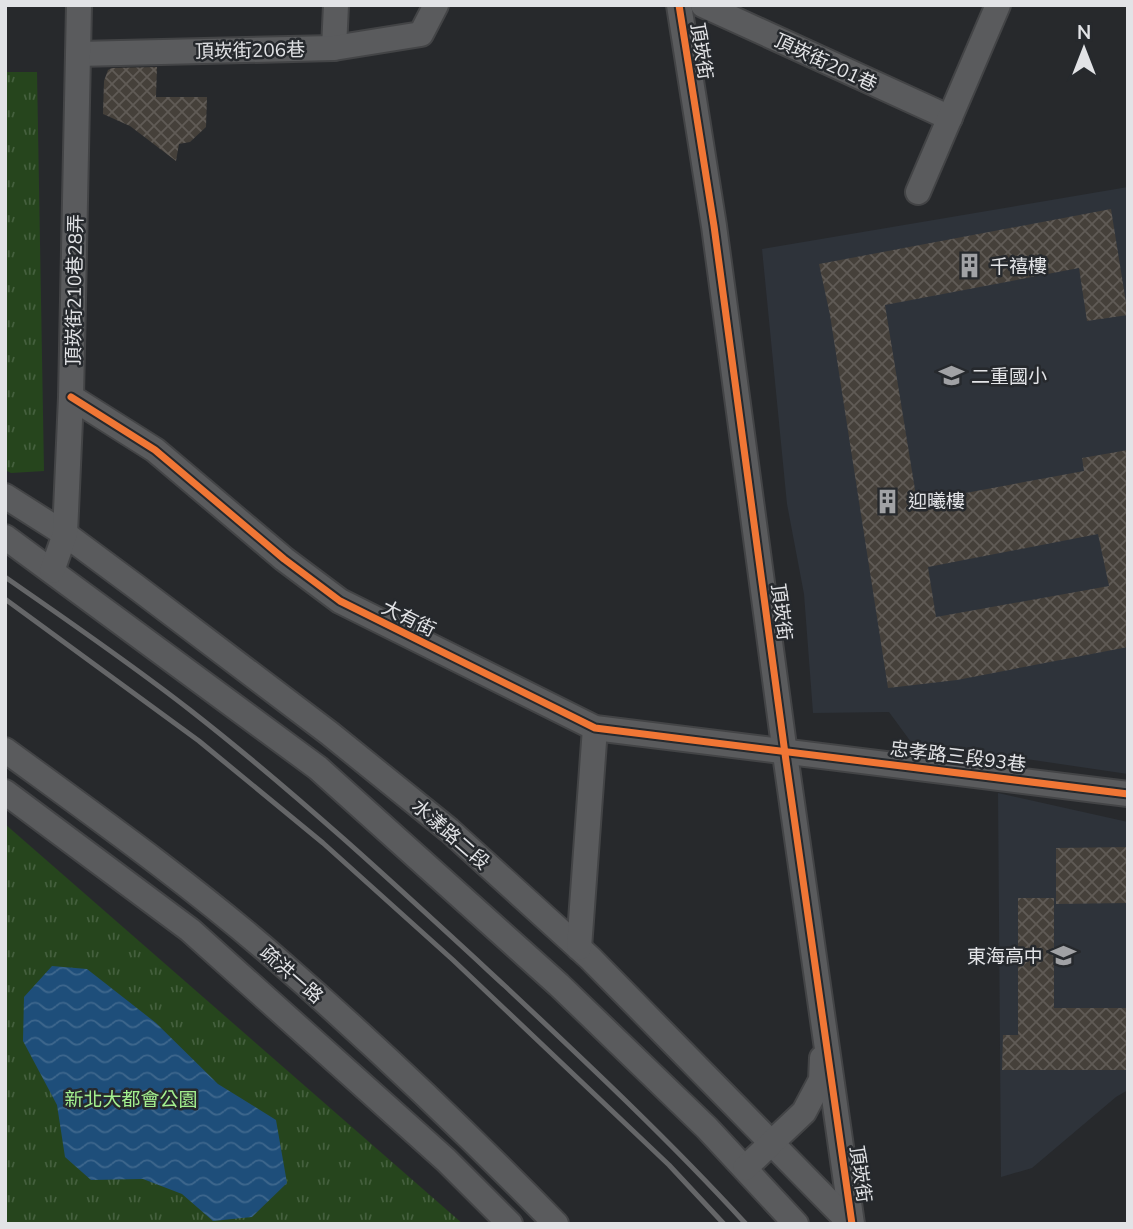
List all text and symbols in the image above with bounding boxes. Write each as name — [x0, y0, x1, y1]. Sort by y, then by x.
north arrow — [1049, 14, 1119, 84]
text: N — [1077, 20, 1091, 46]
street label: 頂崁街 — [684, 21, 718, 81]
street label: 頂崁街201巷 — [770, 28, 881, 98]
street label: 頂崁街206巷 — [195, 37, 305, 65]
street label: 頂崁街210巷28弄 — [61, 214, 89, 366]
building icon: 千禧樓 — [956, 252, 984, 280]
place label: 千禧樓 — [990, 254, 1047, 280]
school or university icon: 二重國小 — [937, 362, 965, 390]
place label: 二重國小 — [971, 364, 1047, 390]
building icon: 迎曦樓 — [874, 487, 902, 515]
place label: 迎曦樓 — [908, 489, 965, 515]
street label: 頂崁街 — [765, 582, 797, 642]
street label: 大有街 — [377, 595, 440, 643]
street label: 忠孝路三段93巷 — [888, 736, 1027, 778]
street label: 水漾路二段 — [406, 794, 495, 876]
street label: 疏洪一路 — [254, 940, 329, 1010]
school or university icon: 東海高中 — [1049, 942, 1077, 970]
place label: 東海高中 — [967, 944, 1043, 970]
park label: 新北大都會公園 — [64, 1087, 198, 1113]
street label: 頂崁街 — [843, 1144, 877, 1204]

